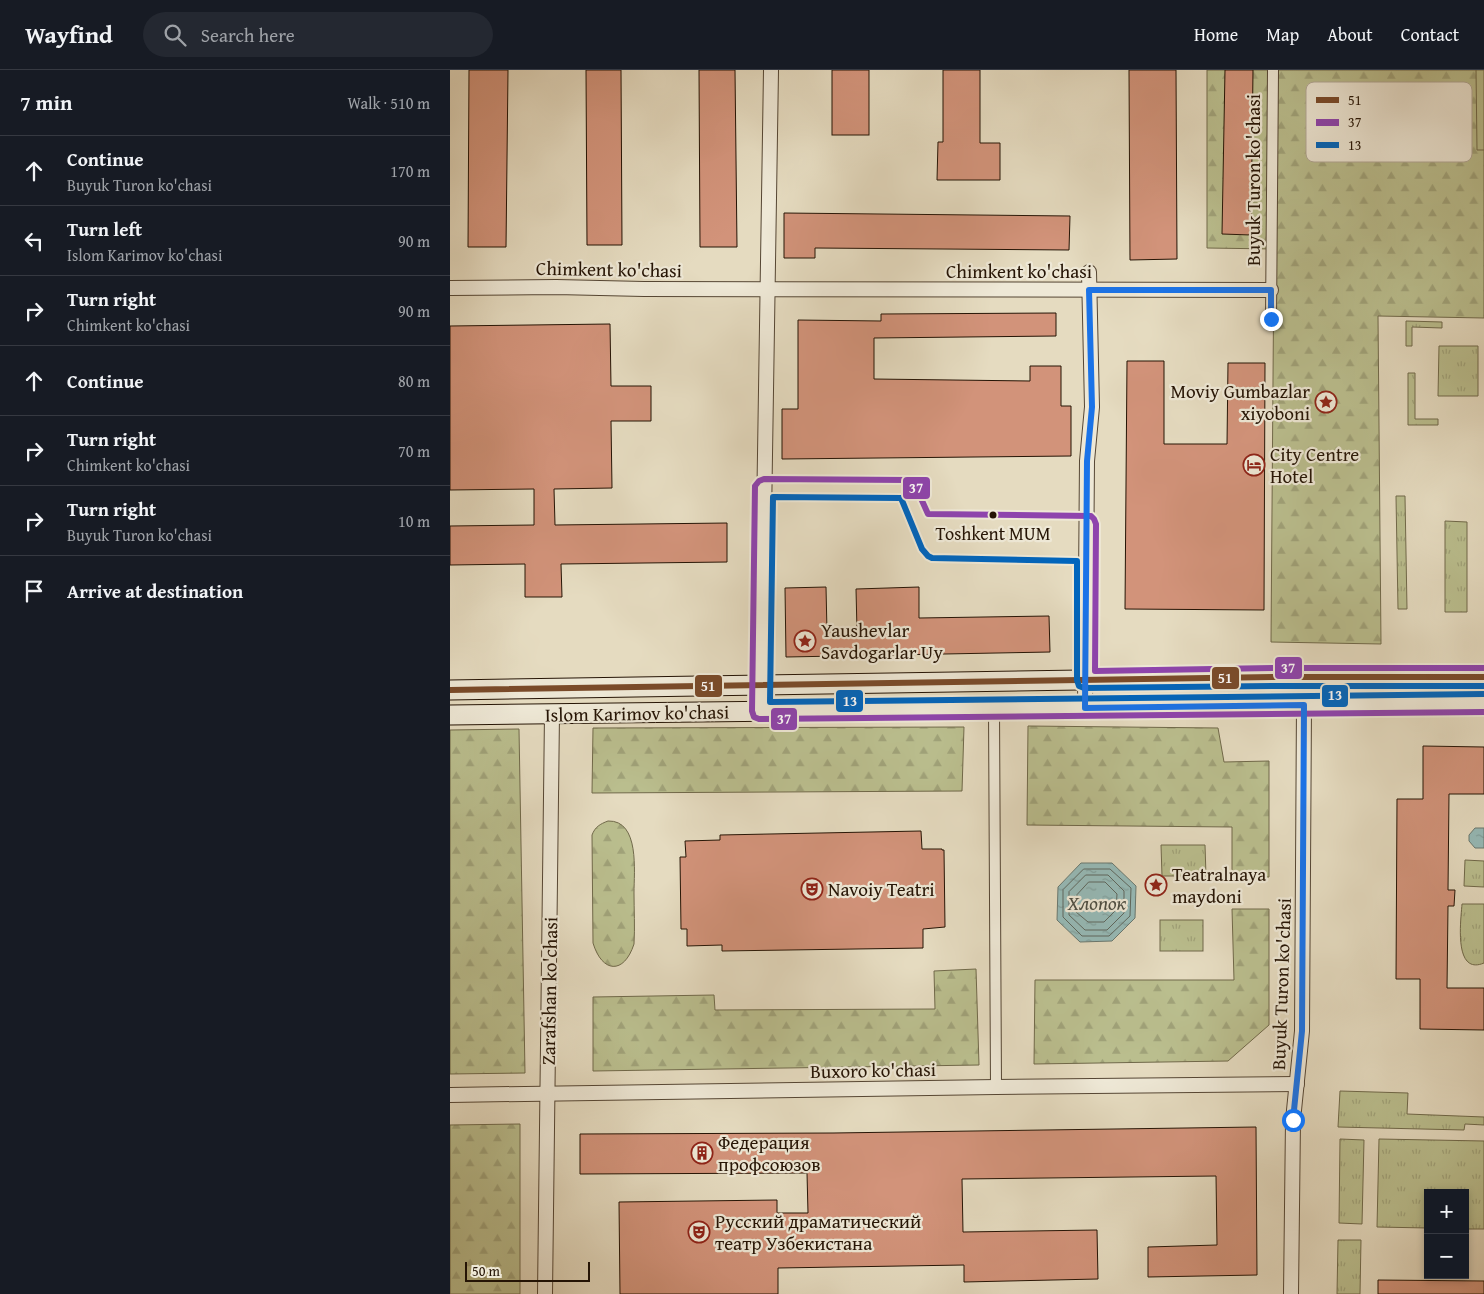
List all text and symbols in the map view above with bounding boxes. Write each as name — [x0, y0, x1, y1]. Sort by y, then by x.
search box — [143, 12, 493, 57]
text: Wayfind — [25, 17, 113, 52]
icon: search — [161, 21, 189, 49]
text: Search here — [201, 21, 295, 49]
text: Home — [1194, 21, 1238, 48]
text: Map — [1266, 21, 1299, 48]
text: About — [1327, 21, 1373, 48]
text: Contact — [1401, 21, 1459, 48]
legend — [1306, 82, 1472, 162]
text: 7 min — [20, 87, 72, 118]
text: 51 — [1348, 90, 1361, 110]
text: Walk · 510 m — [347, 91, 430, 115]
street label: Buyuk Turon ko'chasi — [1239, 94, 1267, 266]
text: 37 — [1348, 112, 1362, 132]
text: 13 — [1348, 135, 1361, 155]
text: Continue — [67, 145, 144, 173]
icon: ahead — [20, 157, 48, 185]
text: 170 m — [390, 159, 430, 183]
text: Buyuk Turon ko'chasi — [67, 173, 212, 197]
text: Turn left — [67, 215, 142, 243]
icon: left — [20, 227, 48, 255]
text: 90 m — [398, 229, 430, 253]
text: Islom Karimov ko'chasi — [67, 243, 222, 267]
street label: Chimkent ko'chasi — [536, 254, 682, 284]
street label: Chimkent ko'chasi — [946, 257, 1092, 285]
text: Turn right — [67, 285, 156, 313]
icon: right — [20, 297, 48, 325]
text: 90 m — [398, 299, 430, 323]
route end — [1260, 308, 1283, 331]
text: Chimkent ko'chasi — [67, 313, 190, 337]
icon: ahead — [20, 367, 48, 395]
text: Continue — [67, 367, 144, 395]
text: 80 m — [398, 369, 430, 393]
place label: Moviy Gumbazlar xiyoboni — [1170, 377, 1310, 427]
place icon: Moviy Gumbazlar xiyoboni — [1314, 390, 1338, 414]
text: Turn right — [67, 425, 156, 453]
icon: right — [20, 437, 48, 465]
text: 70 m — [398, 439, 430, 463]
place label: City Centre Hotel — [1270, 440, 1359, 490]
text: Chimkent ko'chasi — [67, 453, 190, 477]
hotel icon: City Centre Hotel — [1242, 453, 1266, 477]
line badge: 37 — [902, 476, 931, 500]
text: 37 — [909, 478, 923, 498]
text: Turn right — [67, 495, 156, 523]
icon: right — [20, 507, 48, 535]
text: 10 m — [398, 509, 430, 533]
marker: Toshkent MUM — [988, 510, 998, 520]
place label: Toshkent MUM — [936, 520, 1051, 547]
text: Buyuk Turon ko'chasi — [67, 523, 212, 547]
icon: arrive — [20, 577, 48, 605]
text: Arrive at destination — [67, 577, 243, 605]
place label: Yaushevlar Savdogarlar Uy — [821, 616, 943, 666]
place icon: Yaushevlar Savdogarlar Uy — [793, 629, 817, 653]
line badge: 37 — [1274, 656, 1303, 680]
text: 37 — [1281, 658, 1295, 678]
line badge: 51 — [1211, 666, 1240, 690]
text: 51 — [1218, 668, 1232, 688]
line badge: 51 — [694, 674, 723, 698]
text: 51 — [701, 676, 715, 696]
line badge: 13 — [1321, 684, 1349, 708]
text: 13 — [1328, 685, 1342, 705]
line badge: 13 — [835, 689, 864, 713]
text: 13 — [843, 691, 857, 711]
street label: Islom Karimov ko'chasi — [545, 697, 729, 729]
line badge: 37 — [770, 707, 798, 731]
text: 37 — [777, 709, 791, 729]
place label: Teatralnaya maydoni — [1172, 860, 1266, 910]
place icon: Teatralnaya maydoni — [1144, 873, 1168, 897]
place label: Navoiy Teatri — [828, 875, 935, 903]
theatre icon: Navoiy Teatri — [800, 877, 824, 901]
water label: Хлопок — [1066, 888, 1127, 917]
street label: Buyuk Turon ko'chasi — [1264, 897, 1298, 1071]
street label: Zarafshan ko'chasi — [534, 917, 564, 1065]
street label: Buxoro ko'chasi — [810, 1055, 936, 1085]
route start — [1282, 1109, 1305, 1132]
place label: Федерация профсоюзов — [718, 1128, 820, 1178]
building icon: Федерация профсоюзов — [690, 1141, 714, 1165]
map controls — [1424, 1189, 1469, 1279]
button: + — [1424, 1189, 1469, 1234]
place label: Русский драматический театр Узбекистана — [715, 1207, 921, 1257]
theatre icon: Русский драматический театр Узбекистана — [687, 1220, 711, 1244]
button: − — [1424, 1234, 1469, 1279]
scale bar — [465, 1259, 590, 1282]
text: 50 m — [472, 1261, 500, 1281]

